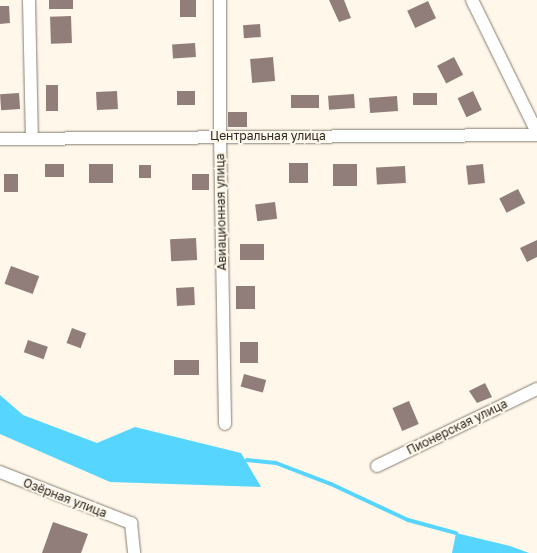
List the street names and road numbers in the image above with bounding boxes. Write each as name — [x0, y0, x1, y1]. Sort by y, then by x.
street label: Центральная улица — [210, 129, 326, 143]
street label: Авиационная улица — [213, 153, 229, 271]
street label: Пионерская улица — [404, 396, 510, 458]
street label: Озёрная улица — [21, 475, 109, 521]

